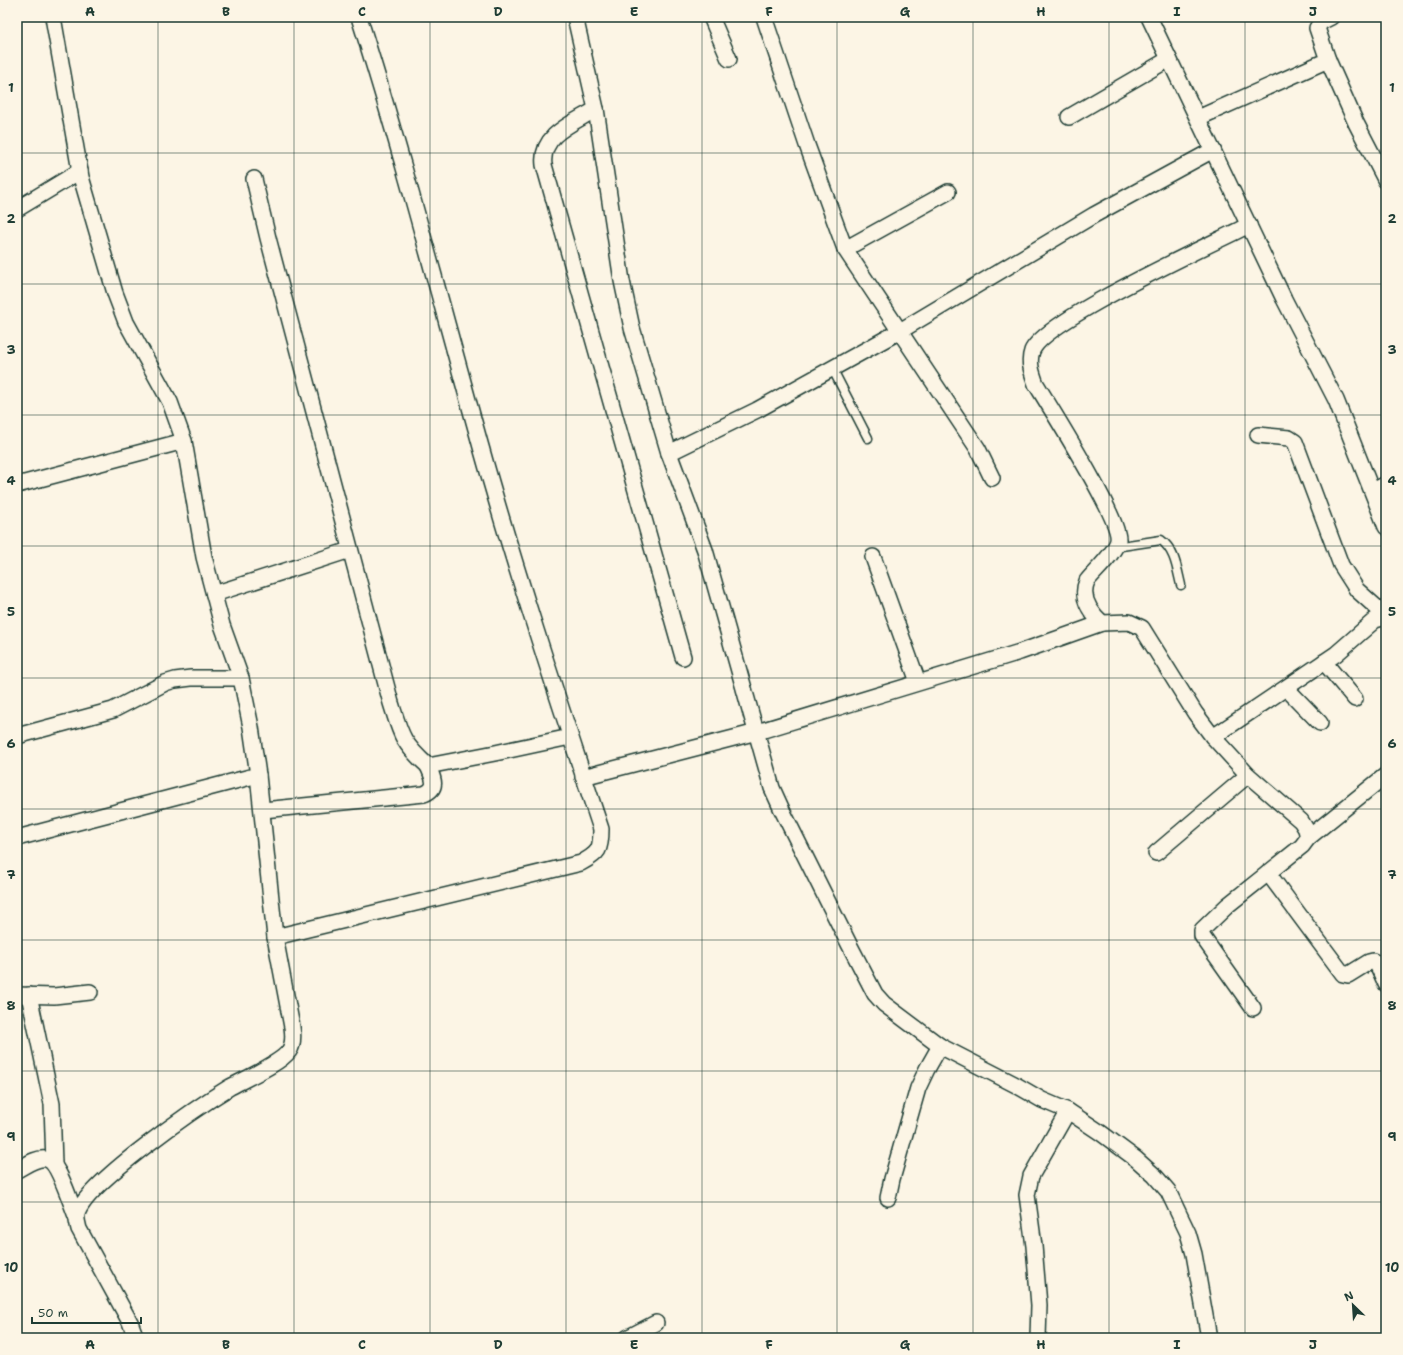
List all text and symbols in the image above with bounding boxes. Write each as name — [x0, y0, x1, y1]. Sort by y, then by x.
text: A — [85, 3, 95, 20]
text: B — [222, 3, 230, 20]
text: C — [358, 3, 366, 20]
text: D — [493, 3, 503, 20]
text: E — [630, 3, 639, 20]
text: F — [765, 3, 773, 20]
text: G — [900, 3, 911, 20]
text: H — [1036, 3, 1046, 20]
text: I — [1173, 3, 1181, 20]
text: J — [1309, 3, 1317, 20]
text: 1 — [8, 79, 14, 96]
text: 1 — [1389, 79, 1395, 96]
text: 2 — [6, 210, 16, 227]
text: 2 — [1387, 210, 1397, 227]
text: 3 — [6, 341, 16, 358]
text: 3 — [1387, 341, 1397, 358]
text: 4 — [6, 472, 16, 489]
text: 4 — [1387, 472, 1397, 489]
text: 5 — [7, 603, 15, 620]
text: 5 — [1388, 603, 1396, 620]
text: 6 — [6, 735, 16, 752]
text: 6 — [1387, 735, 1397, 752]
text: 7 — [6, 866, 16, 883]
text: 7 — [1387, 866, 1397, 883]
text: 8 — [6, 997, 16, 1014]
text: 8 — [1387, 997, 1397, 1014]
text: 9 — [6, 1128, 16, 1145]
text: 9 — [1387, 1128, 1397, 1145]
text: 10 — [4, 1259, 18, 1276]
text: 10 — [1385, 1259, 1399, 1276]
north arrow — [1333, 1285, 1373, 1325]
text: N — [1342, 1288, 1356, 1305]
scale bar — [32, 1299, 141, 1325]
text: 50 m — [38, 1305, 68, 1321]
text: A — [85, 1336, 95, 1353]
text: B — [222, 1336, 230, 1353]
text: C — [358, 1336, 366, 1353]
text: D — [493, 1336, 503, 1353]
text: E — [630, 1336, 639, 1353]
text: F — [765, 1336, 773, 1353]
text: G — [900, 1336, 911, 1353]
text: H — [1036, 1336, 1046, 1353]
text: I — [1173, 1336, 1181, 1353]
text: J — [1309, 1336, 1317, 1353]

